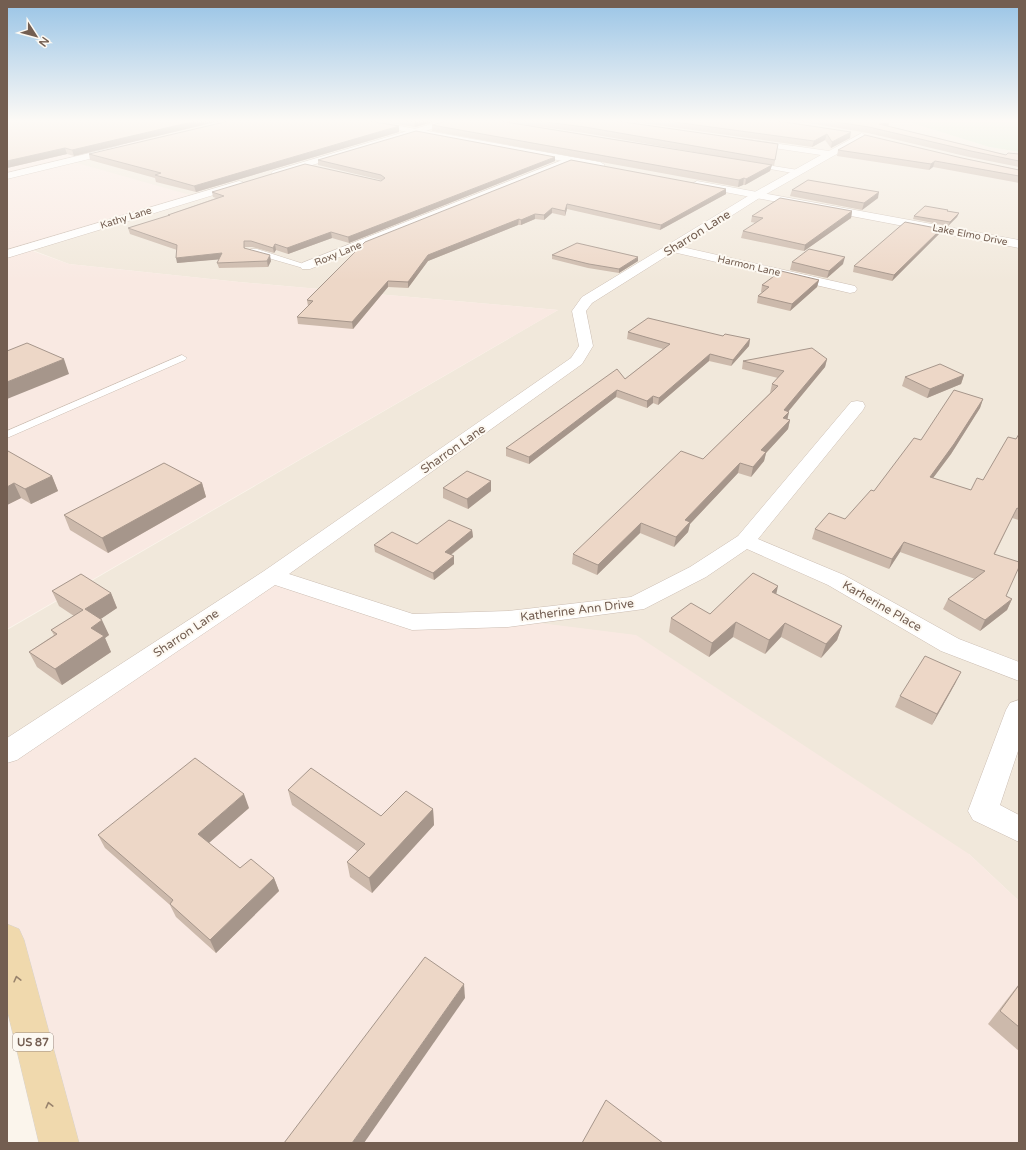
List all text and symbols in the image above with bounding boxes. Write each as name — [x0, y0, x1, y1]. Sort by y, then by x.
north arrow — [16, 16, 56, 56]
text: N — [36, 34, 52, 49]
street label: Kathy Lane — [99, 204, 153, 232]
street label: Sharron Lane — [661, 207, 733, 259]
street label: Lake Elmo Drive — [931, 222, 1009, 248]
street label: Roxy Lane — [313, 239, 364, 269]
street label: Harmon Lane — [716, 253, 782, 279]
street label: Sharron Lane — [418, 421, 488, 476]
street label: Karherine Place — [840, 578, 924, 634]
street label: Katherine Ann Drive — [519, 596, 635, 624]
street label: Sharron Lane — [151, 606, 222, 660]
one-way arrow — [13, 976, 22, 983]
road number: US 87 — [13, 1033, 53, 1051]
one-way arrow — [46, 1102, 54, 1108]

